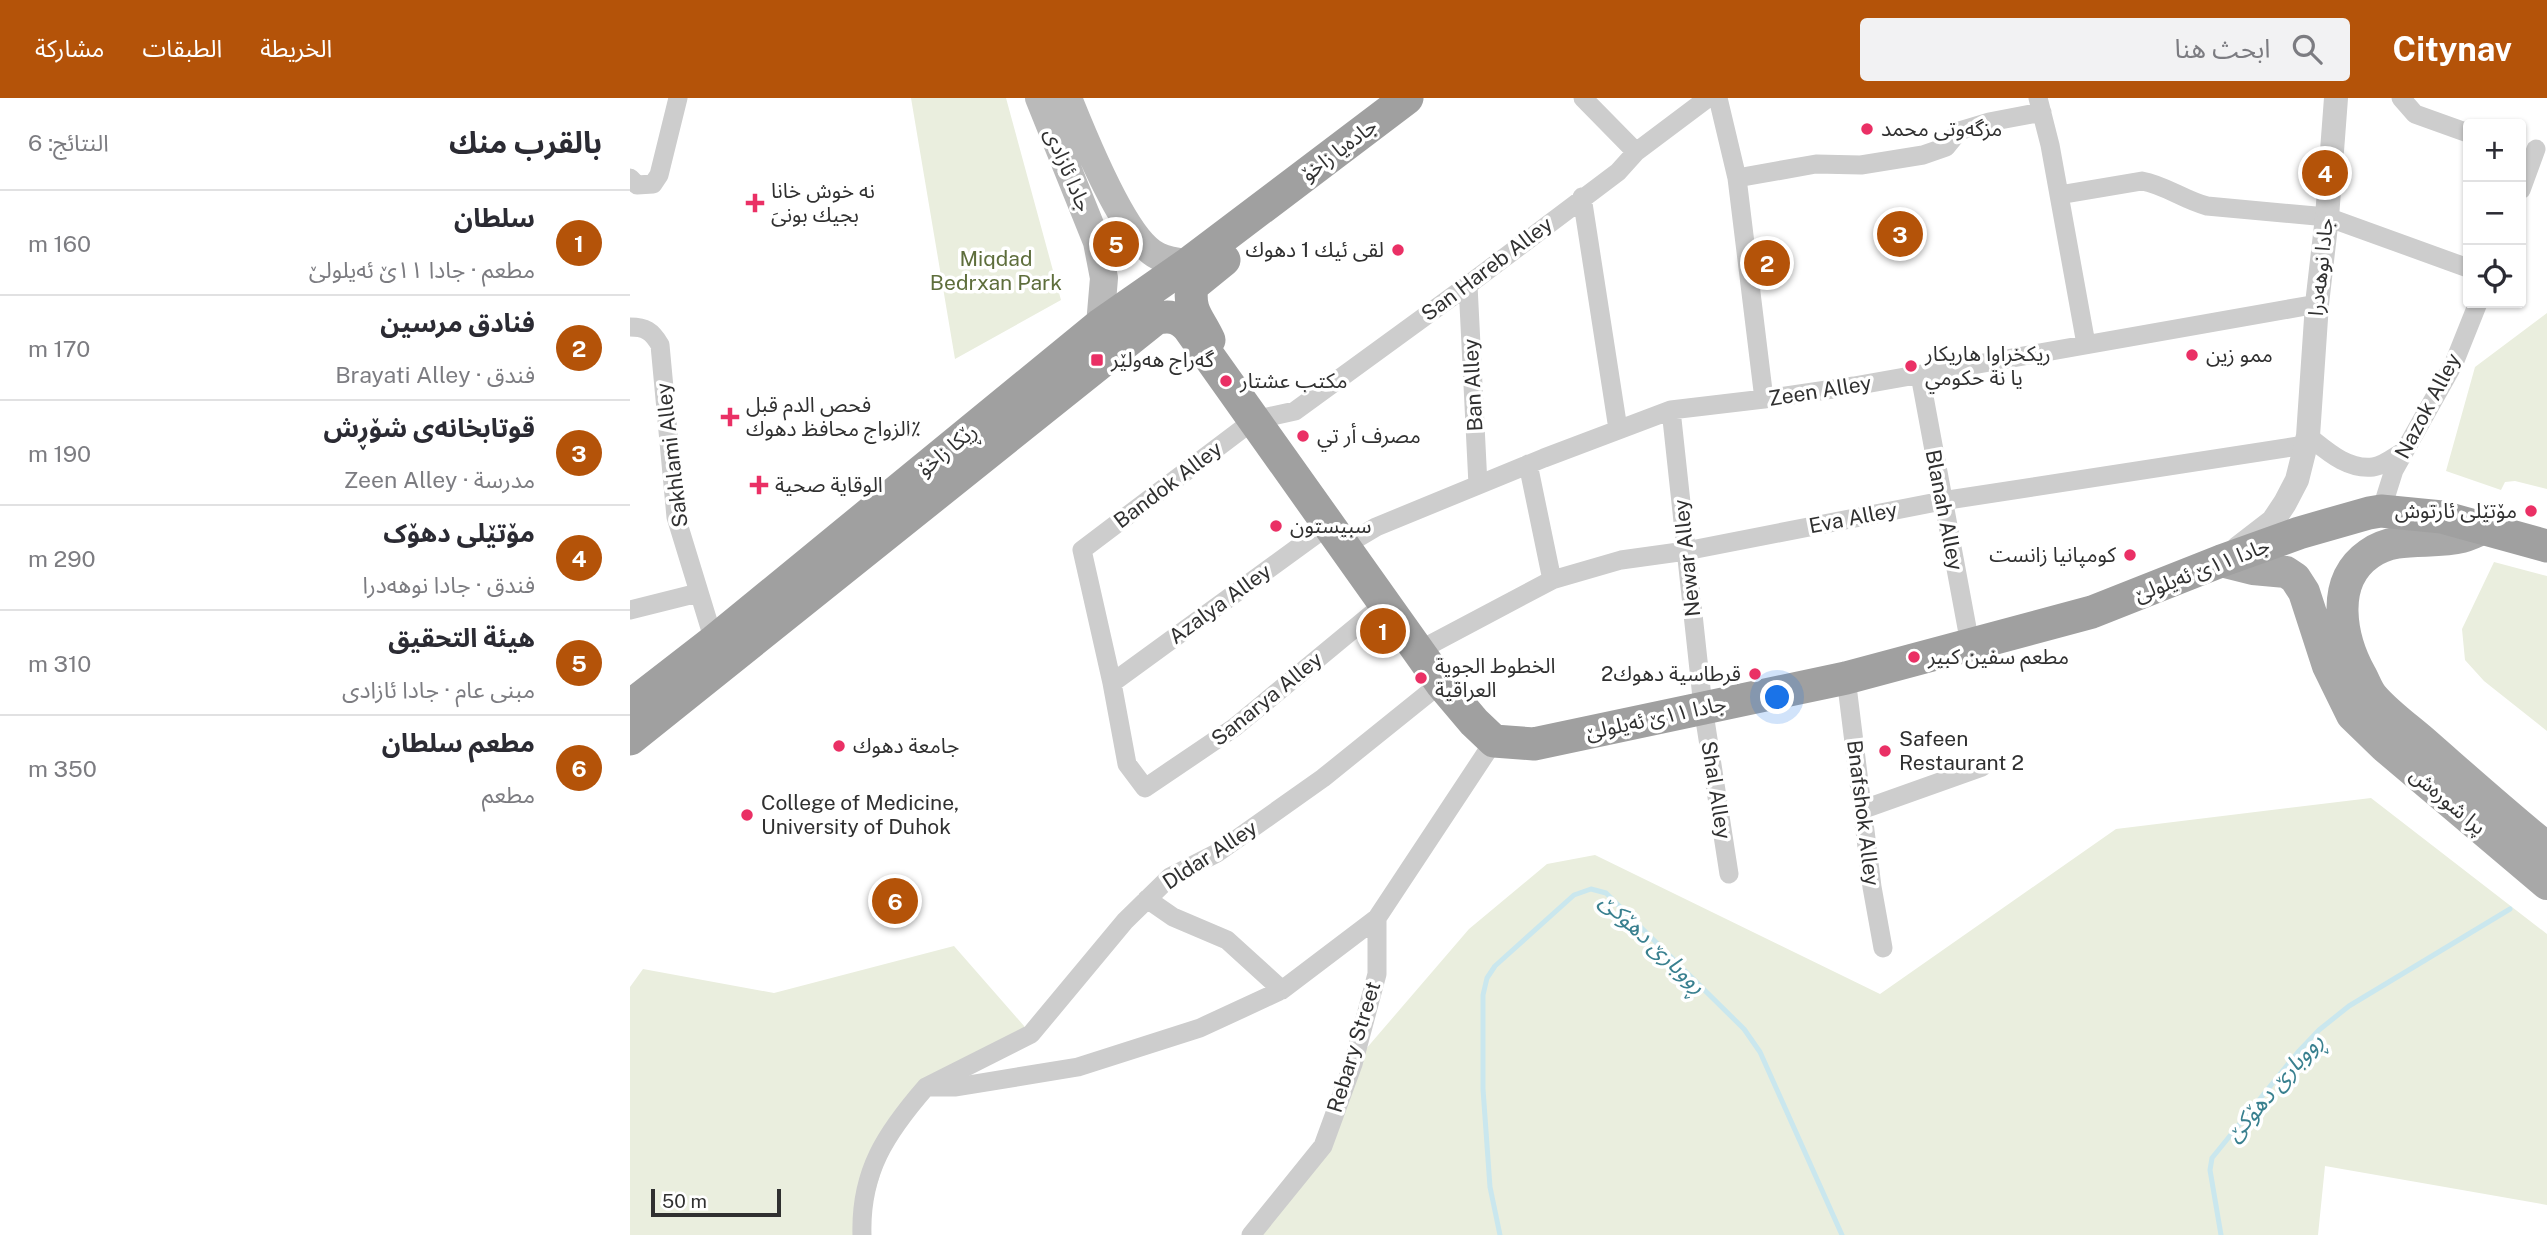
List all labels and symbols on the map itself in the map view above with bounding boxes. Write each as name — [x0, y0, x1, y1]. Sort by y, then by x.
street label: جادەیا زاخۆ — [1296, 113, 1382, 186]
place label: مزگەوتی محمد — [1881, 116, 2002, 141]
marker: مزگەوتی محمد — [1859, 121, 1875, 137]
street label: جادا ئازادی — [1040, 124, 1097, 215]
pin: 4 — [2302, 147, 2348, 199]
place label: نه خوش خانا بجيك بونىَ — [771, 178, 875, 227]
marker: نه خوش خانا بجيك بونىَ — [745, 193, 765, 213]
pin: 3 — [1877, 208, 1923, 260]
street label: San Hareb Alley — [1416, 211, 1557, 326]
street label: جادا نوهەدرا — [2303, 217, 2338, 317]
pin: 5 — [1093, 218, 1139, 270]
place label: لقى ئيك 1 دهوك — [1245, 237, 1384, 262]
pin: 2 — [1744, 237, 1790, 289]
marker: لقى ئيك 1 دهوك — [1390, 242, 1406, 258]
park label: Miqdad Bedrxan Park — [930, 246, 1062, 295]
street label: Ban Alley — [1458, 338, 1487, 432]
place label: ريكخراوا هاريكار يا نة حكومي — [1924, 341, 2051, 394]
place label: ممو زين — [2206, 342, 2273, 367]
place label: گەراج هەولێر — [1110, 347, 1214, 375]
marker: ممو زين — [2184, 347, 2200, 363]
street label: Nazok Alley — [2389, 349, 2466, 463]
marker: گەراج هەولێر — [1089, 352, 1105, 368]
marker: ريكخراوا هاريكار يا نة حكومي — [1903, 358, 1919, 374]
place label: مكتب عشتار — [1239, 368, 1348, 393]
street label: Zeen Alley — [1767, 370, 1873, 411]
marker: مكتب عشتار — [1218, 373, 1234, 389]
street label: Sakhlami Alley — [650, 381, 693, 529]
place label: فحص الدم قبل الزواج محافظ دهوك٪ — [746, 392, 921, 444]
marker: فحص الدم قبل الزواج محافظ دهوك٪ — [720, 407, 740, 427]
street label: ڕێکا زاخۆ — [912, 418, 985, 486]
place label: مصرف أر تي — [1317, 423, 1421, 452]
marker: مصرف أر تي — [1295, 428, 1311, 444]
street label: Bandok Alley — [1109, 436, 1227, 533]
street label: Blanah Alley — [1921, 447, 1968, 572]
place label: الوقایة صحیة — [775, 472, 883, 497]
marker: الوقایة صحیة — [749, 475, 769, 495]
street label: Eva Alley — [1807, 497, 1899, 538]
street label: Newar Alley — [1668, 498, 1705, 618]
place label: مۆتێلی ئارتوش — [2395, 498, 2517, 523]
marker: مۆتێلی ئارتوش — [2523, 503, 2539, 519]
place label: سبيستون — [1290, 513, 1371, 538]
marker: سبيستون — [1268, 518, 1284, 534]
street label: جادا ١١ێ ئه‌یلولێ — [2131, 532, 2273, 607]
place label: كومپانيا زانست — [1989, 542, 2116, 568]
marker: كومپانيا زانست — [2122, 547, 2138, 563]
street label: Azalya Alley — [1164, 558, 1276, 649]
pin: 1 — [1360, 605, 1406, 657]
place label: مطعم سفين كبير — [1927, 644, 2069, 672]
street label: Sanarya Alley — [1206, 646, 1327, 751]
marker: مطعم سفين كبير — [1906, 649, 1922, 665]
place label: الخطوط الجوية العراقية — [1435, 653, 1556, 702]
place label: قرطاسية دهوك2 — [1601, 661, 1741, 686]
marker: قرطاسية دهوك2 — [1747, 666, 1763, 682]
marker: الخطوط الجوية العراقية — [1413, 670, 1429, 686]
your location — [1760, 680, 1794, 714]
street label: جادا ١١ێ ئه‌یلولێ — [1583, 690, 1728, 745]
place label: Safeen Restaurant 2 — [1899, 726, 2024, 775]
place label: جامعة دهوك — [853, 733, 959, 758]
marker: جامعة دهوك — [831, 738, 847, 754]
street label: Shal Alley — [1696, 739, 1737, 841]
street label: Bnafshok Alley — [1842, 739, 1885, 887]
marker: Safeen Restaurant 2 — [1877, 743, 1893, 759]
street label: پرا شورەش — [2405, 762, 2491, 840]
place label: College of Medicine, University of Duhok — [761, 790, 959, 839]
marker: College of Medicine, University of Duhok — [739, 807, 755, 823]
street label: Dldar Alley — [1158, 815, 1262, 894]
pin: 6 — [872, 875, 918, 927]
water label: ڕووبارێ دهۆكێ — [1591, 887, 1712, 1003]
street label: Rebary Street — [1322, 978, 1385, 1115]
water label: ڕووبارێ دهۆكێ — [2219, 1027, 2333, 1150]
scale bar — [651, 1186, 780, 1218]

